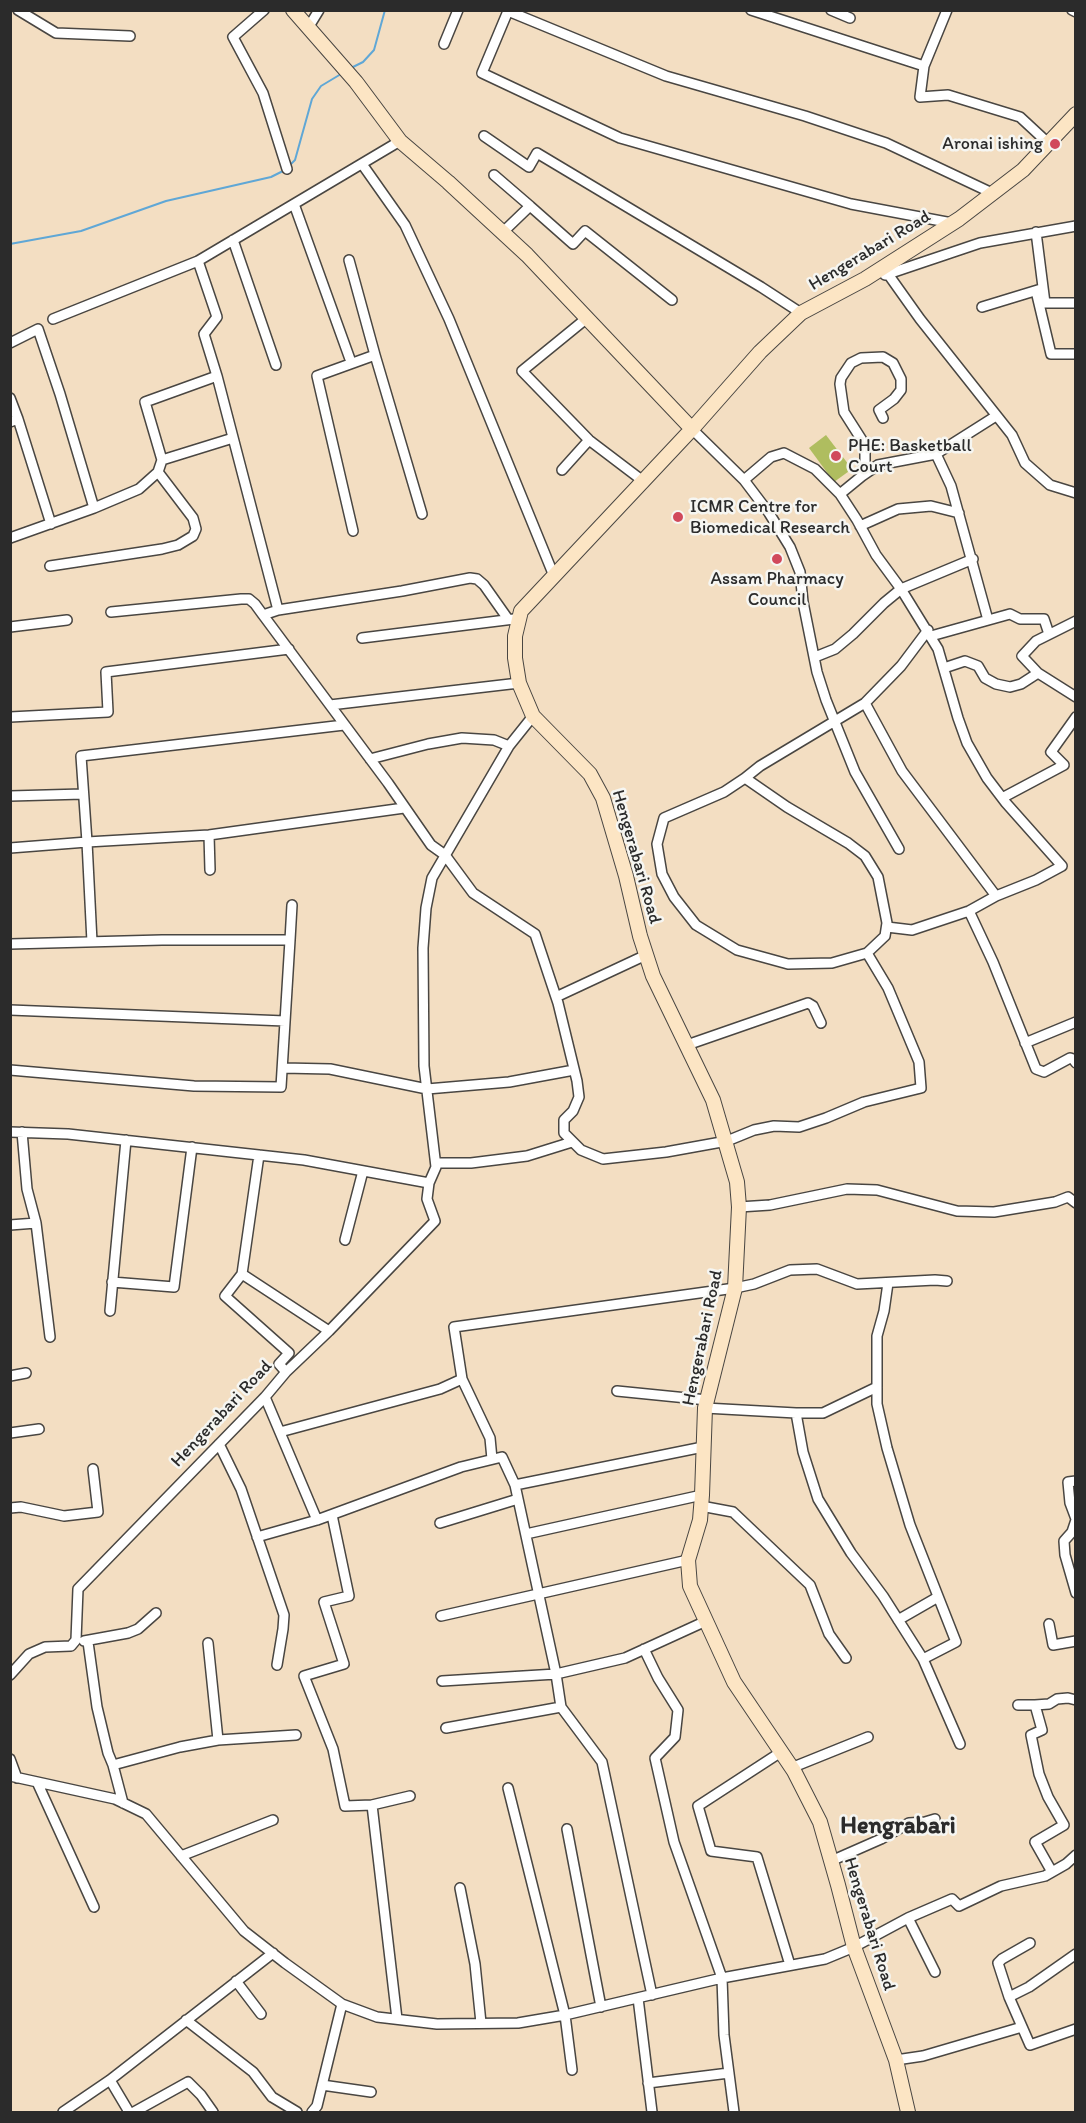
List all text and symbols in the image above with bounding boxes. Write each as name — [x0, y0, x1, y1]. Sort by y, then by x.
place label: Aronai ishing — [942, 133, 1043, 155]
marker: Aronai ishing — [1048, 137, 1062, 151]
street label: Hengerabari Road — [805, 206, 935, 296]
place label: PHE: Basketball Court — [848, 435, 972, 478]
marker: PHE: Basketball Court — [829, 449, 843, 463]
place label: ICMR Centre for Biomedical Research — [690, 496, 850, 538]
marker: ICMR Centre for Biomedical Research — [671, 510, 685, 524]
marker: Assam Pharmacy Council — [770, 552, 784, 566]
place label: Assam Pharmacy Council — [710, 568, 844, 610]
street label: Hengerabari Road — [607, 788, 665, 926]
street label: Hengerabari Road — [678, 1268, 728, 1408]
street label: Hengerabari Road — [167, 1356, 277, 1472]
district label: Hengrabari — [840, 1813, 956, 1841]
street label: Hengerabari Road — [838, 1855, 900, 1993]

